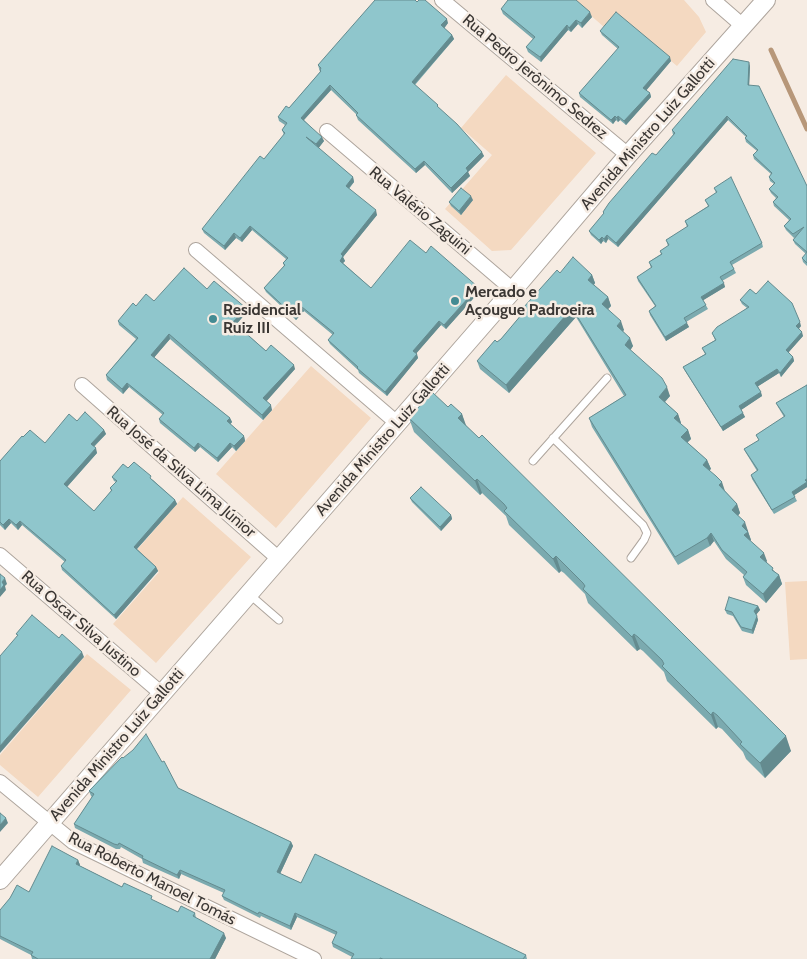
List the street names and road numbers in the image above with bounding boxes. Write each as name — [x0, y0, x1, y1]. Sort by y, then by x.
street label: Rua Pedro Jerônimo Sedrez — [458, 11, 612, 143]
street label: Avenida Ministro Luiz Gallotti — [577, 54, 719, 214]
street label: Rua Valério Zaguini — [365, 163, 475, 259]
street label: Avenida Ministro Luiz Gallotti — [312, 360, 454, 520]
street label: Rua José da Silva Lima Júnior — [103, 402, 259, 542]
street label: Rua Oscar Silva Justino — [17, 567, 145, 681]
street label: Avenida Ministro Luiz Gallotti — [46, 665, 188, 825]
street label: Rua Roberto Manoel Tomás — [65, 828, 239, 930]

